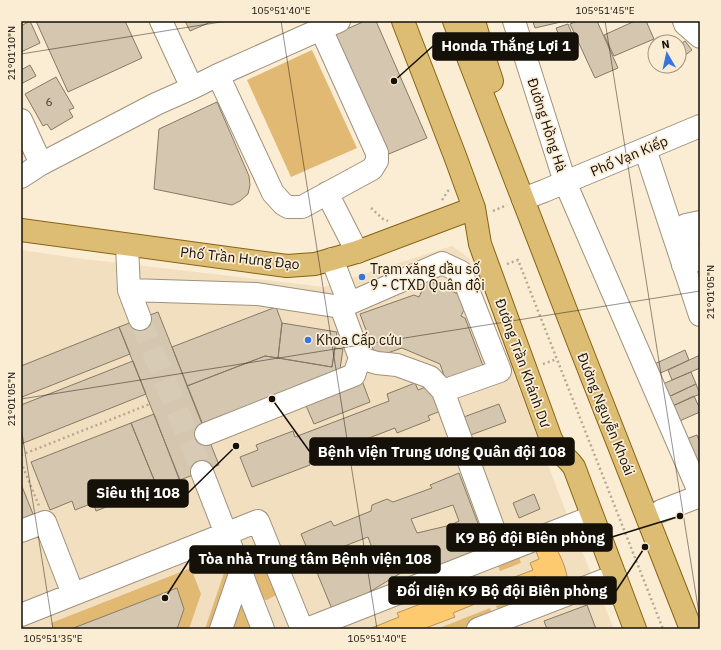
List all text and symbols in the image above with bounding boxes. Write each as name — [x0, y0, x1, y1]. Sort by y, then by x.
text: 105°51'40"E — [251, 4, 311, 17]
text: 105°51'45"E — [575, 4, 635, 17]
text: 21°01'10"N — [5, 26, 18, 80]
callout: Honda Thắng Lợi 1 — [433, 33, 578, 60]
north arrow — [647, 34, 687, 74]
text: Honda Thắng Lợi 1 — [441, 36, 571, 55]
text: N — [660, 37, 670, 52]
street label: Đường Hồng Hà — [523, 76, 571, 175]
house number: 6 — [45, 94, 53, 109]
street label: Phố Vạn Kiếp — [587, 132, 671, 180]
street label: Phố Trần Hưng Đạo — [179, 243, 301, 273]
place label: Trạm xăng dầu số 9 - CTXD Quân đội — [370, 260, 485, 294]
text: 21°01'05"N — [704, 265, 717, 319]
marker: Trạm xăng dầu số 9 - CTXD Quân đội — [357, 272, 367, 282]
street label: Đường Trần Khánh Dư — [491, 296, 555, 430]
place label: Khoa Cấp cứu — [316, 331, 402, 349]
marker: Khoa Cấp cứu — [303, 335, 313, 345]
street label: Đường Nguyễn Khoái — [573, 350, 639, 478]
text: 21°01'05"N — [5, 372, 18, 426]
callout: Bệnh viện Trung ương Quân đội 108 — [310, 438, 574, 465]
text: Bệnh viện Trung ương Quân đội 108 — [318, 442, 566, 461]
callout: Siêu thị 108 — [88, 480, 188, 507]
text: Siêu thị 108 — [96, 483, 180, 502]
callout: K9 Bộ đội Biên phòng — [447, 524, 612, 551]
text: K9 Bộ đội Biên phòng — [455, 528, 605, 547]
callout: Tòa nhà Trung tâm Bệnh viện 108 — [190, 546, 440, 573]
text: Tòa nhà Trung tâm Bệnh viện 108 — [198, 549, 432, 568]
callout: Đối diện K9 Bộ đội Biên phòng — [389, 577, 616, 604]
text: Đối diện K9 Bộ đội Biên phòng — [397, 581, 608, 600]
text: 105°51'35"E — [23, 632, 83, 645]
text: 105°51'40"E — [347, 632, 407, 645]

